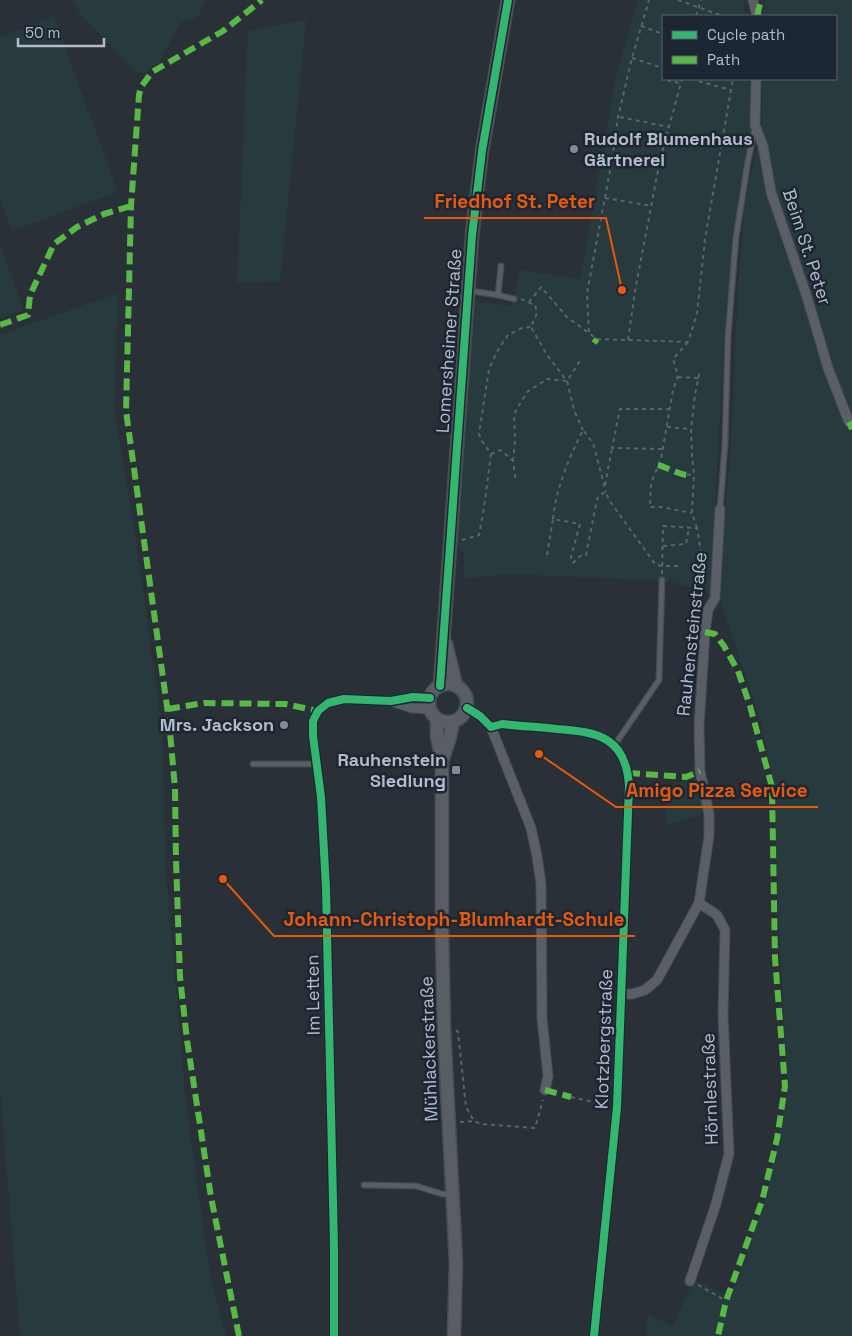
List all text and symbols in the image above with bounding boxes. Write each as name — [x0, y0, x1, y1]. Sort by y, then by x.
scale bar — [18, 15, 104, 47]
legend — [662, 15, 837, 80]
text: 50 m — [25, 23, 60, 42]
text: Cycle path — [707, 25, 785, 44]
text: Path — [707, 50, 740, 69]
place label: Rudolf Blumenhaus Gärtnerei — [584, 127, 753, 171]
marker: Rudolf Blumenhaus Gärtnerei — [568, 143, 580, 155]
callout: Friedhof St. Peter — [424, 184, 606, 218]
street label: Beim St. Peter — [778, 186, 837, 308]
text: Friedhof St. Peter — [435, 189, 595, 214]
street label: Lomersheimer Straße — [431, 248, 466, 434]
street label: Rauhensteinstraße — [671, 551, 712, 717]
place label: Mrs. Jackson — [160, 713, 274, 736]
marker: Mrs. Jackson — [278, 719, 290, 731]
place label: Rauhenstein Siedlung — [337, 748, 446, 792]
marker: Rauhenstein Siedlung — [450, 764, 462, 776]
callout: Amigo Pizza Service — [616, 773, 818, 807]
text: Amigo Pizza Service — [626, 778, 808, 803]
callout: Johann-Christoph-Blumhardt-Schule — [274, 902, 635, 936]
text: Johann-Christoph-Blumhardt-Schule — [283, 907, 625, 932]
street label: Im Letten — [300, 954, 325, 1036]
street label: Klotzbergstraße — [590, 968, 617, 1110]
street label: Mühlackerstraße — [414, 976, 443, 1122]
street label: Hörnlestraße — [696, 1033, 723, 1145]

